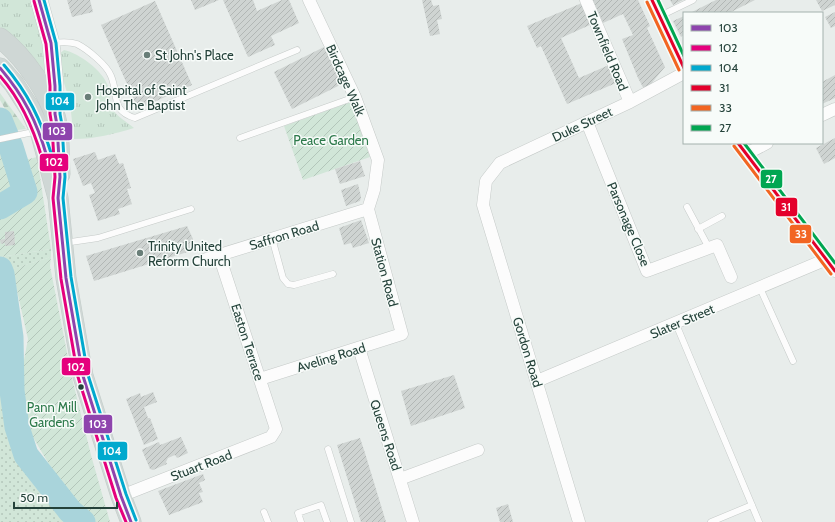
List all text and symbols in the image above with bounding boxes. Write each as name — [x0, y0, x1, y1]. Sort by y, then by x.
street label: Townfield Road — [584, 9, 632, 93]
legend — [683, 12, 823, 144]
text: 103 — [719, 20, 738, 35]
text: 102 — [719, 40, 738, 55]
street label: Birdcage Walk — [323, 42, 369, 118]
place label: St John's Place — [155, 47, 234, 63]
marker: St John's Place — [142, 50, 152, 60]
text: 104 — [719, 60, 738, 75]
text: 31 — [719, 80, 729, 95]
place label: Hospital of Saint John The Baptist — [95, 82, 187, 113]
line badge: 104 — [45, 92, 75, 111]
marker: Hospital of Saint John The Baptist — [83, 92, 93, 102]
text: 104 — [51, 94, 69, 108]
text: 33 — [719, 100, 732, 115]
street label: Duke Street — [549, 103, 615, 145]
text: 27 — [719, 120, 731, 135]
line badge: 103 — [42, 122, 73, 141]
text: 103 — [48, 124, 66, 138]
park label: Peace Garden — [293, 132, 369, 148]
line badge: 102 — [39, 153, 69, 172]
text: 102 — [45, 155, 63, 169]
line badge: 27 — [760, 169, 783, 189]
text: 27 — [765, 172, 777, 186]
street label: Parsonage Close — [604, 179, 654, 269]
line badge: 31 — [775, 197, 798, 217]
text: 31 — [781, 200, 791, 214]
street label: Saffron Road — [247, 217, 321, 253]
line badge: 33 — [789, 224, 812, 244]
text: 33 — [795, 227, 807, 241]
street label: Station Road — [368, 236, 402, 308]
place label: Trinity United Reform Church — [148, 238, 231, 269]
marker: Trinity United Reform Church — [135, 248, 145, 258]
street label: Slater Street — [648, 300, 717, 342]
street label: Easton Terrace — [228, 302, 268, 383]
street label: Gordon Road — [510, 315, 546, 389]
street label: Aveling Road — [295, 339, 367, 375]
line badge: 102 — [61, 357, 91, 376]
text: 102 — [67, 360, 85, 374]
unlabelled marker — [76, 382, 86, 392]
street label: Queens Road — [367, 397, 405, 473]
park label: Pann Mill Gardens — [27, 399, 77, 430]
line badge: 103 — [83, 414, 113, 434]
text: 103 — [89, 417, 107, 431]
line badge: 104 — [97, 441, 128, 461]
text: 104 — [103, 444, 121, 458]
street label: Stuart Road — [168, 446, 234, 484]
scale bar — [14, 484, 117, 510]
text: 50 m — [20, 490, 48, 505]

